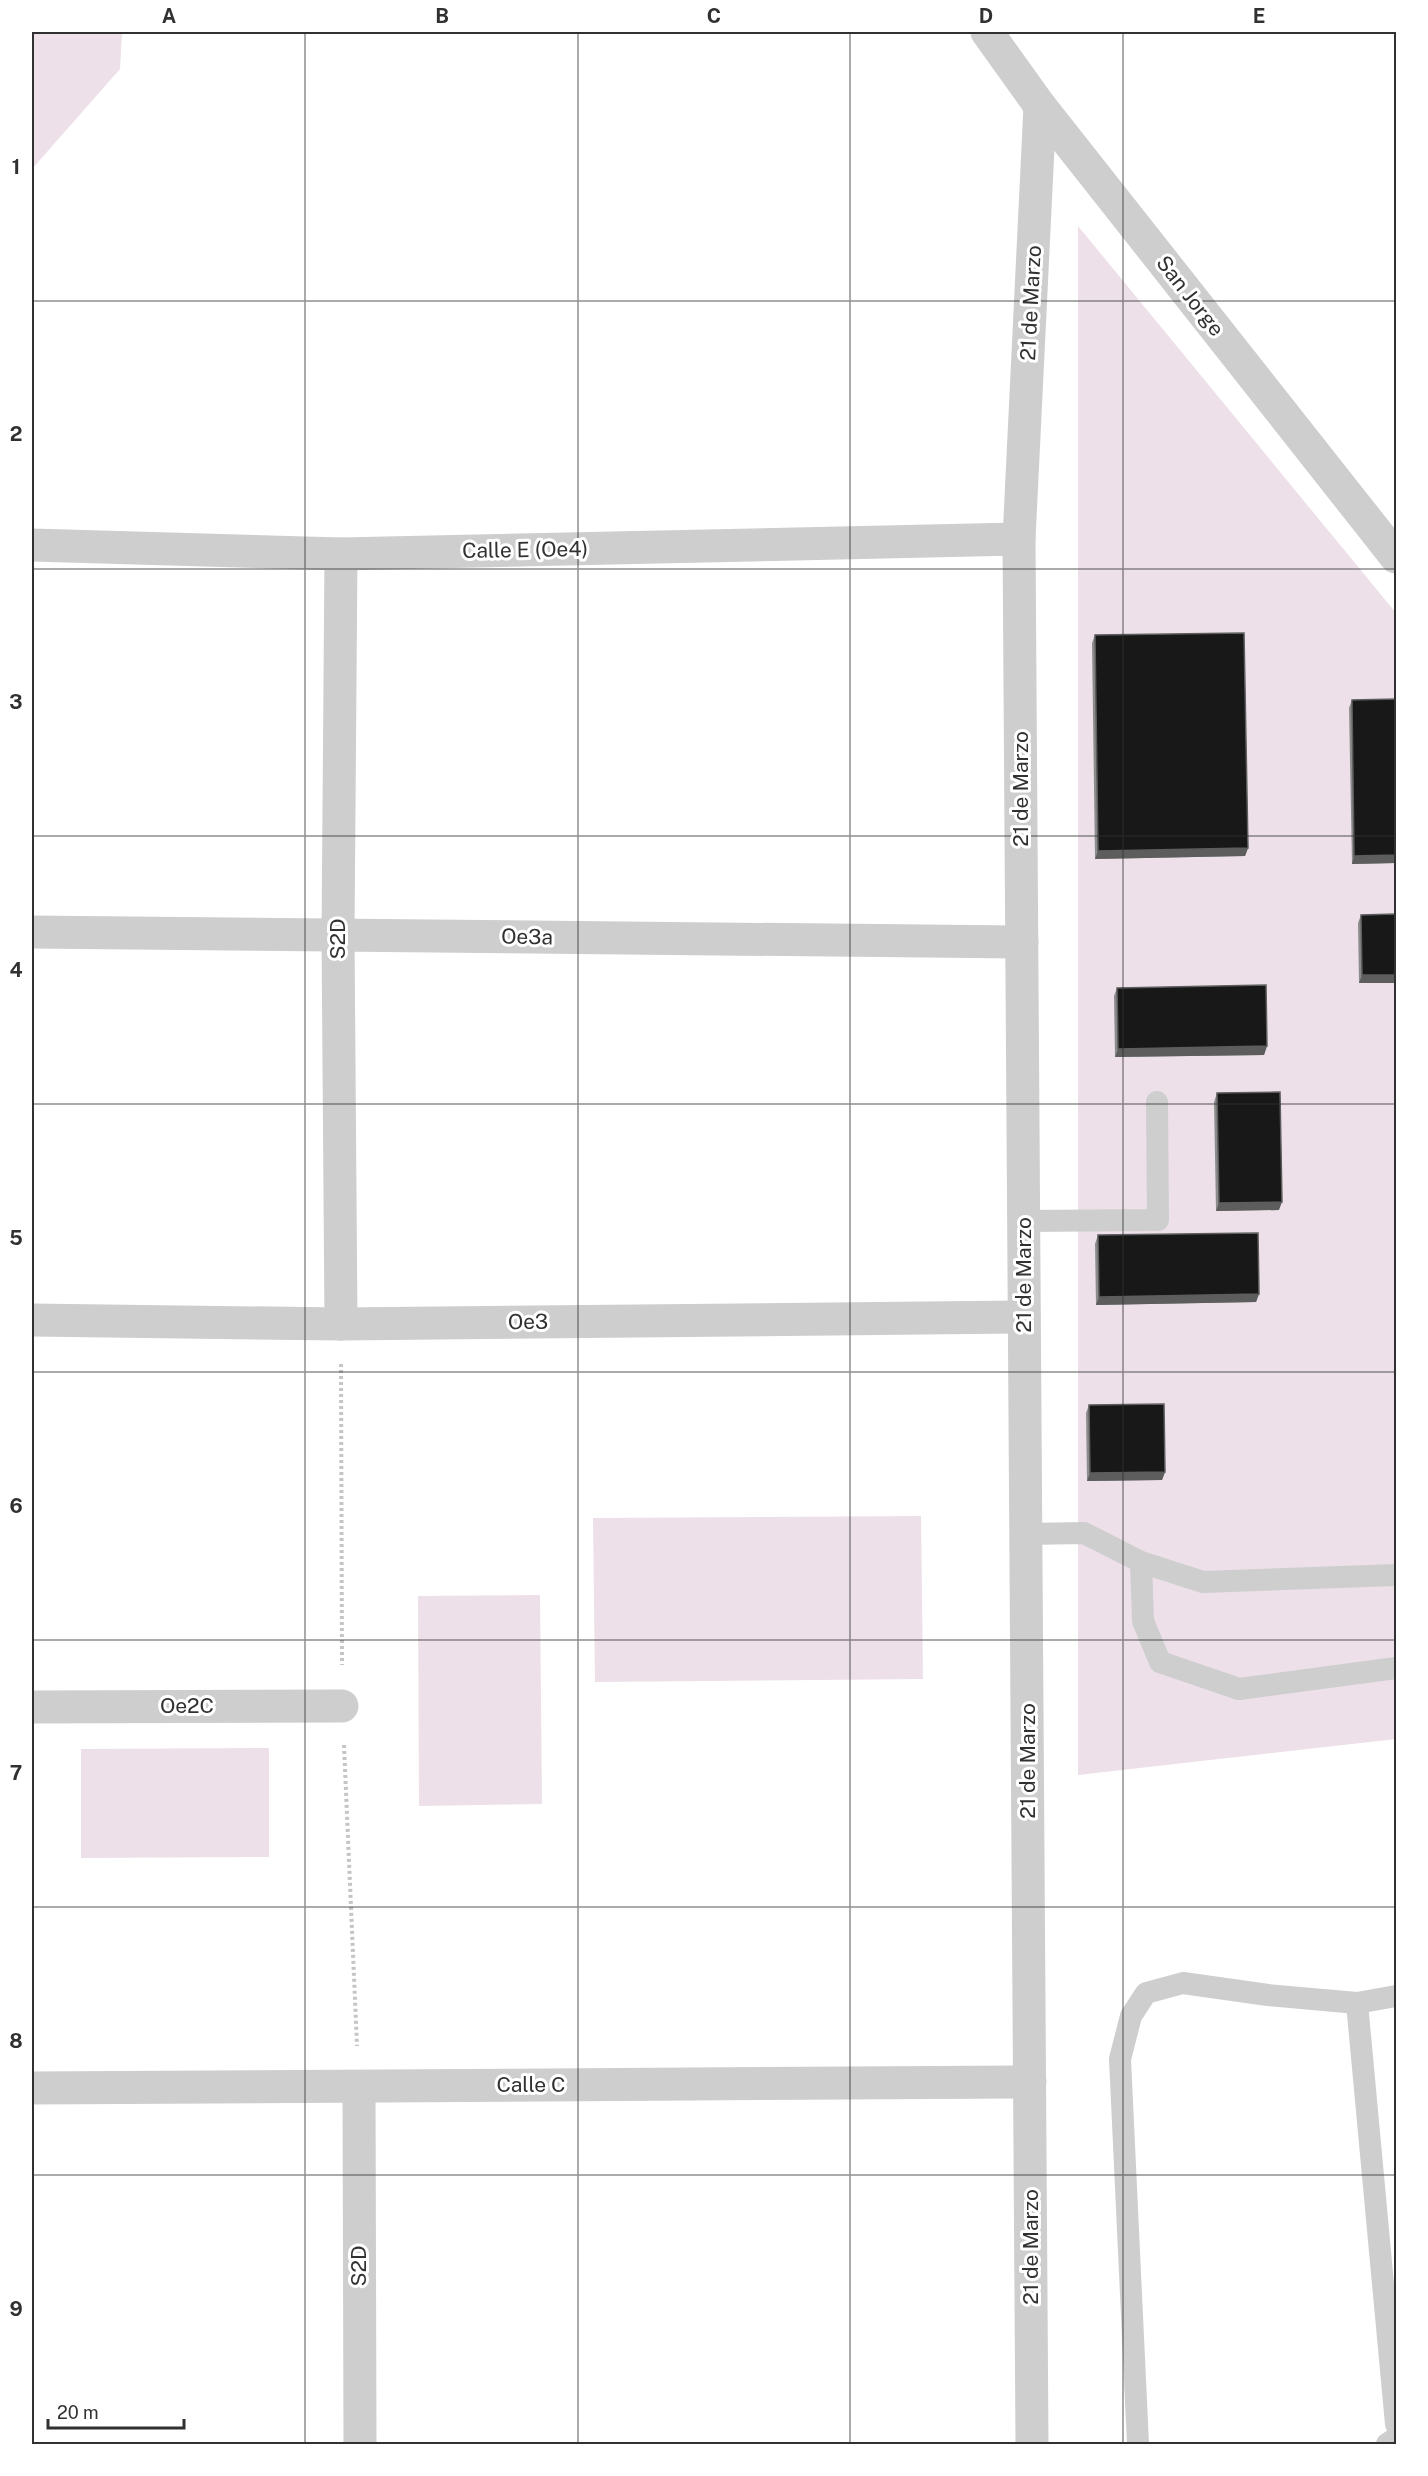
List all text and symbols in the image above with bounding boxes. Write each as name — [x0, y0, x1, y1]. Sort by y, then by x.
text: A — [162, 4, 176, 28]
text: B — [435, 4, 449, 28]
text: C — [707, 4, 721, 28]
text: D — [979, 4, 993, 28]
text: E — [1253, 4, 1265, 28]
text: 1 — [12, 155, 20, 179]
street label: 21 de Marzo — [1015, 245, 1046, 361]
street label: San Jorge — [1151, 250, 1230, 341]
text: 2 — [10, 422, 22, 446]
street label: Calle E (Oe4) — [462, 536, 588, 563]
text: 3 — [9, 690, 23, 714]
street label: 21 de Marzo — [1008, 731, 1033, 847]
street label: S2D — [325, 918, 350, 960]
street label: Oe3a — [501, 924, 553, 949]
text: 4 — [9, 958, 23, 982]
street label: 21 de Marzo — [1011, 1217, 1036, 1333]
text: 5 — [9, 1226, 23, 1250]
street label: Oe3 — [508, 1309, 548, 1334]
text: 6 — [9, 1494, 23, 1518]
street label: Oe2C — [160, 1693, 214, 1718]
street label: 21 de Marzo — [1015, 1703, 1040, 1819]
text: 7 — [10, 1761, 22, 1785]
text: 8 — [9, 2029, 23, 2053]
street label: Calle C — [496, 2072, 566, 2097]
street label: 21 de Marzo — [1018, 2189, 1043, 2305]
street label: S2D — [346, 2245, 371, 2287]
text: 9 — [9, 2297, 23, 2321]
scale bar — [48, 2392, 184, 2430]
text: 20 m — [57, 2402, 99, 2423]

